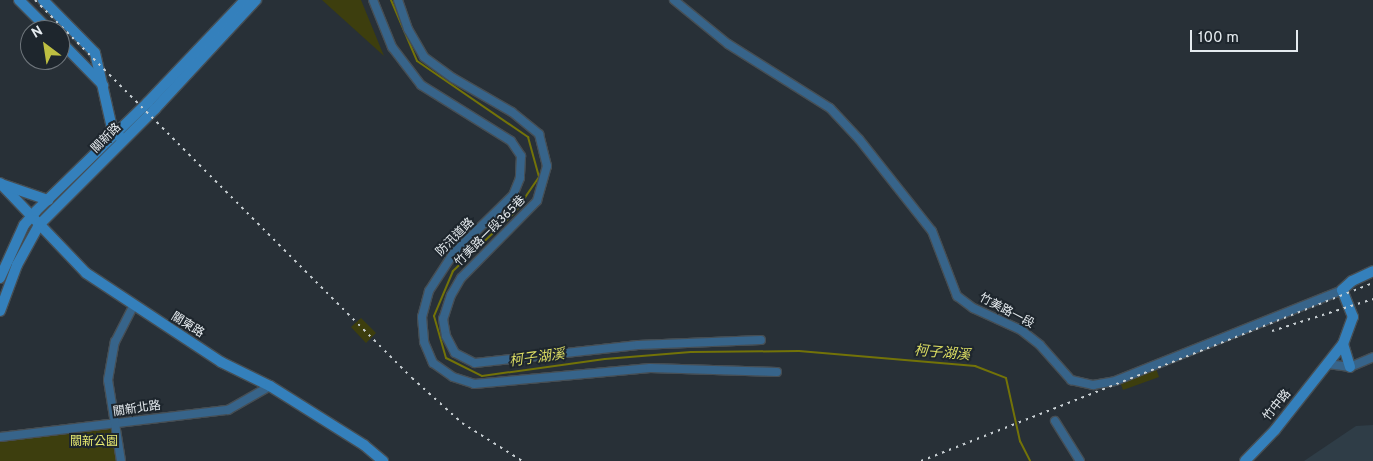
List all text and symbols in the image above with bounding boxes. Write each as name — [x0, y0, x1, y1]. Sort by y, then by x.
north arrow — [20, 20, 70, 70]
scale bar — [1193, 20, 1300, 52]
text: N — [29, 23, 46, 42]
text: 100 m — [1198, 29, 1239, 48]
street label: 關新路 — [89, 121, 125, 157]
street label: 竹美路一段365巷 — [453, 194, 529, 270]
street label: 防汛道路 — [434, 216, 478, 260]
street label: 竹美路一段 — [976, 292, 1036, 332]
street label: 關東路 — [168, 310, 206, 342]
water label: 柯子湖溪 — [913, 343, 971, 365]
water label: 柯子湖溪 — [508, 347, 566, 371]
street label: 竹中路 — [1261, 387, 1295, 425]
street label: 關新北路 — [112, 400, 162, 420]
park label: 關新公園 — [70, 436, 118, 450]

